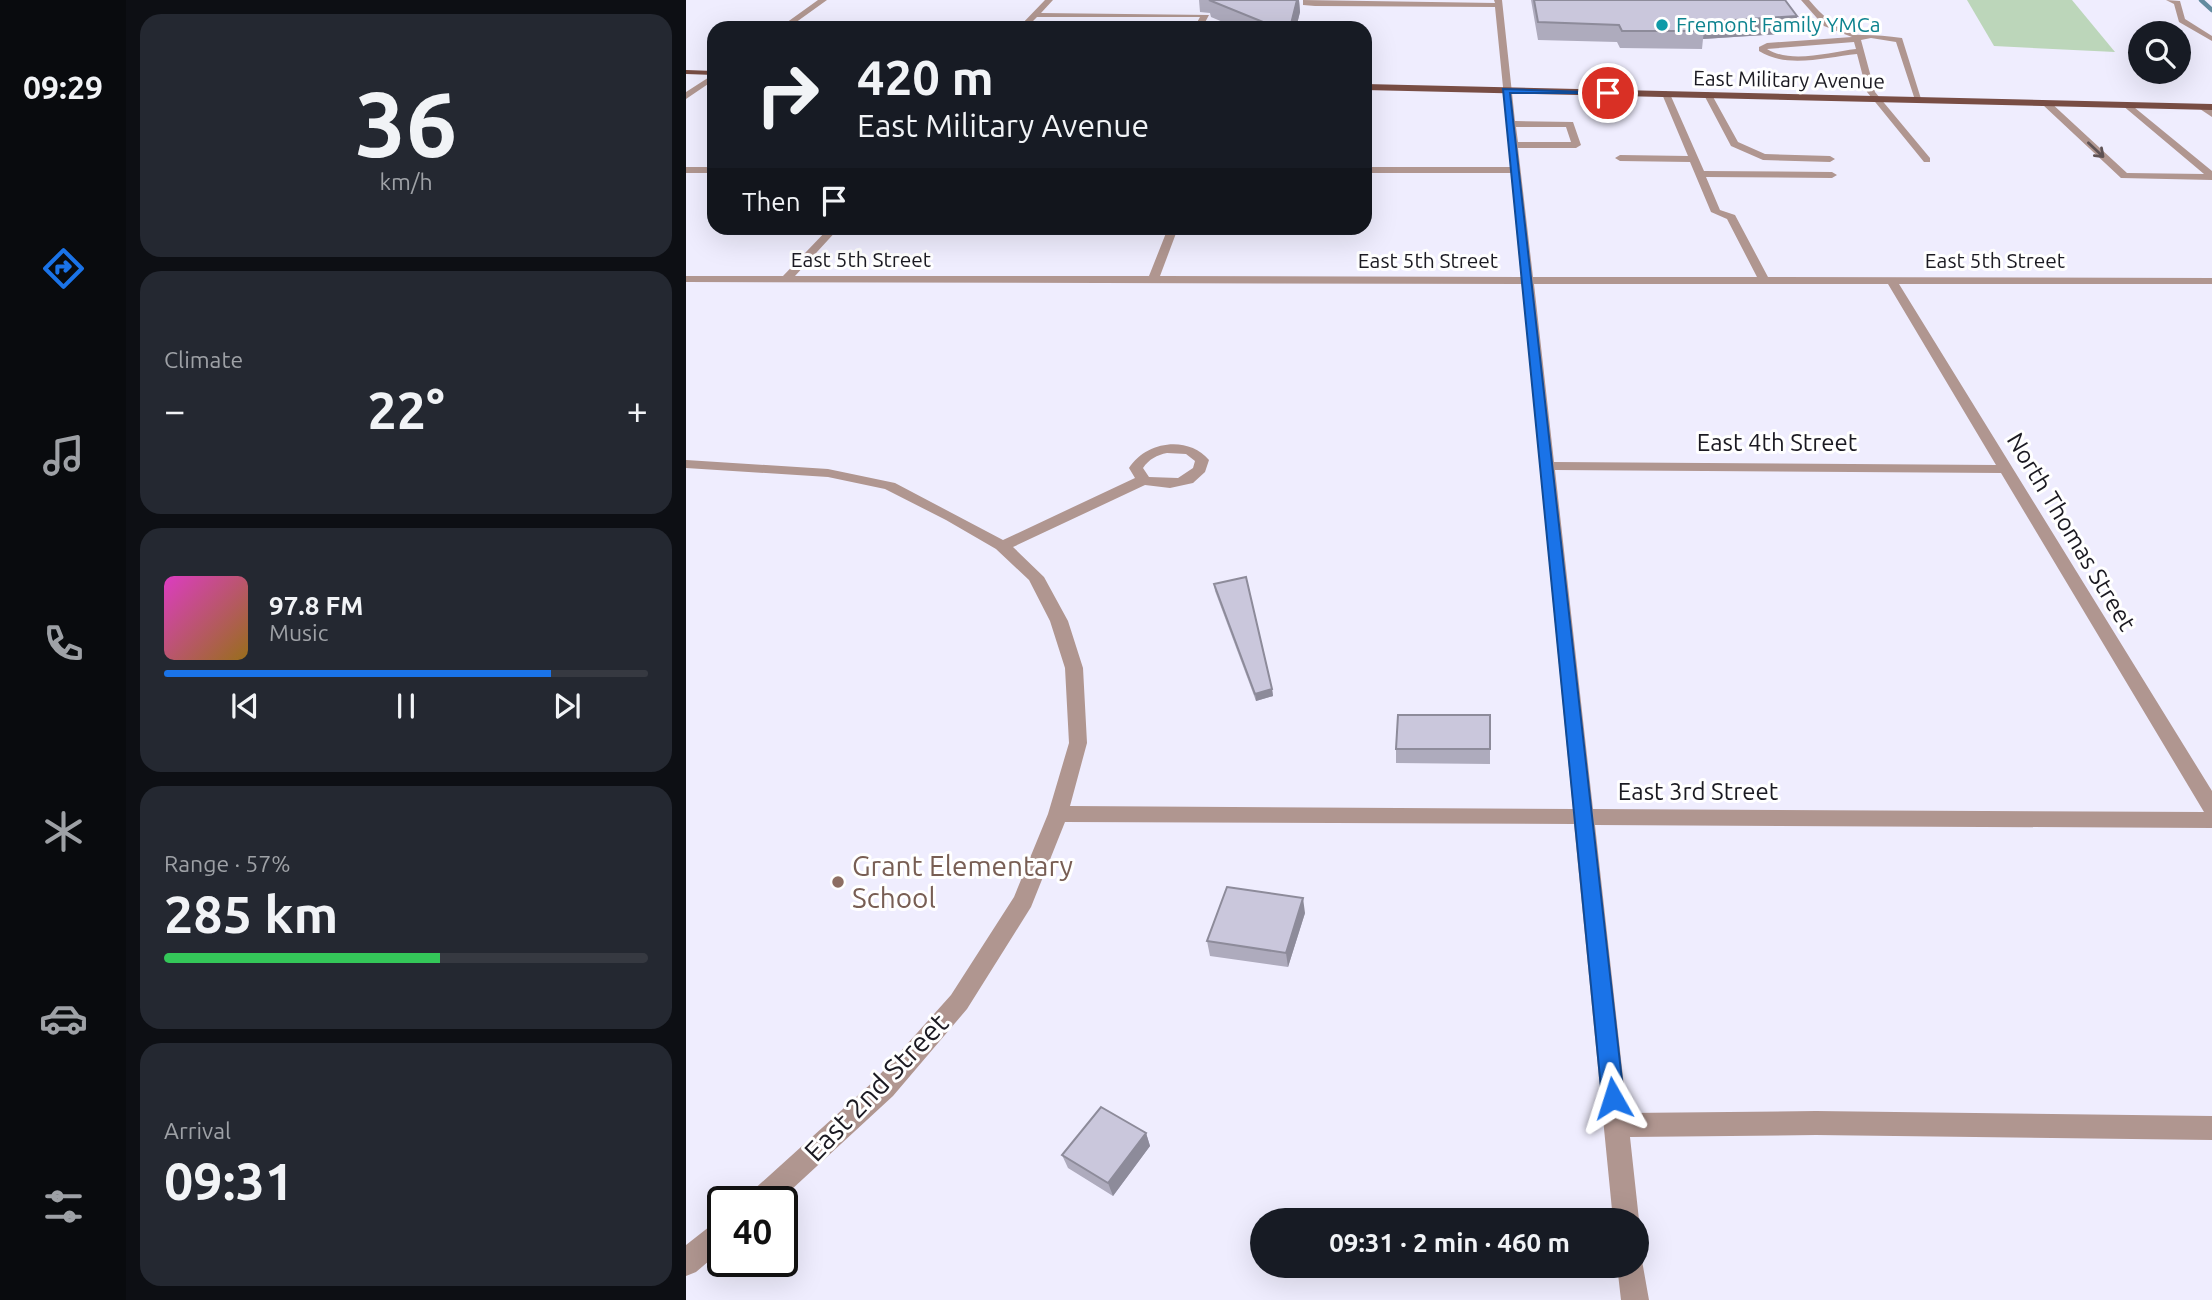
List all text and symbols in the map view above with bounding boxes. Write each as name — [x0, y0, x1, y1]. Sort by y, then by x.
place label: Fremont Family YMCa — [1676, 12, 1880, 36]
marker: Fremont Family YMCa — [1654, 17, 1670, 33]
map controls — [2128, 21, 2191, 84]
button: search — [2128, 21, 2191, 84]
icon: right — [742, 49, 833, 140]
text: 420 m — [857, 49, 994, 104]
pin — [1578, 63, 1638, 123]
street label: East Military Avenue — [1693, 65, 1885, 93]
text: 09:29 — [23, 69, 103, 105]
text: 36 — [355, 72, 457, 174]
icon: arrive — [1589, 74, 1627, 112]
text: East Military Avenue — [857, 107, 1149, 143]
one-way arrow — [2087, 141, 2104, 158]
text: km/h — [379, 169, 433, 194]
icon: arrive — [815, 182, 853, 220]
text: Then — [742, 187, 801, 216]
icon: directions — [39, 244, 88, 293]
street label: East 5th Street — [791, 247, 931, 271]
street label: East 5th Street — [1358, 248, 1498, 272]
street label: East 5th Street — [1925, 248, 2065, 272]
text: Climate — [164, 347, 243, 372]
text: 22° — [367, 381, 445, 439]
text: − — [164, 389, 185, 431]
text: + — [627, 389, 648, 431]
street label: North Thomas Street — [2002, 428, 2141, 636]
street label: East 4th Street — [1697, 429, 1858, 456]
icon: music — [39, 431, 88, 480]
text: 97.8 FM — [269, 591, 363, 620]
icon: phone — [39, 619, 88, 668]
text: Music — [269, 620, 328, 645]
icon: previous — [226, 687, 264, 725]
icon: pause — [387, 687, 425, 725]
icon: next — [548, 687, 586, 725]
street label: East 3rd Street — [1618, 778, 1779, 805]
icon: climate — [39, 807, 88, 856]
place label: Grant Elementary School — [852, 850, 1073, 913]
text: Range · 57% — [164, 851, 291, 876]
marker: Grant Elementary School — [830, 874, 846, 890]
text: 285 km — [164, 885, 338, 943]
icon: car — [39, 994, 88, 1043]
street label: East 2nd Street — [798, 1007, 954, 1167]
position arrow — [1576, 1061, 1650, 1135]
text: Arrival — [164, 1118, 231, 1143]
text: 09:31 — [164, 1152, 294, 1210]
icon: filters — [39, 1182, 88, 1231]
speed limit sign: 40 — [707, 1186, 798, 1277]
text: 09:31 · 2 min · 460 m — [1329, 1228, 1570, 1257]

